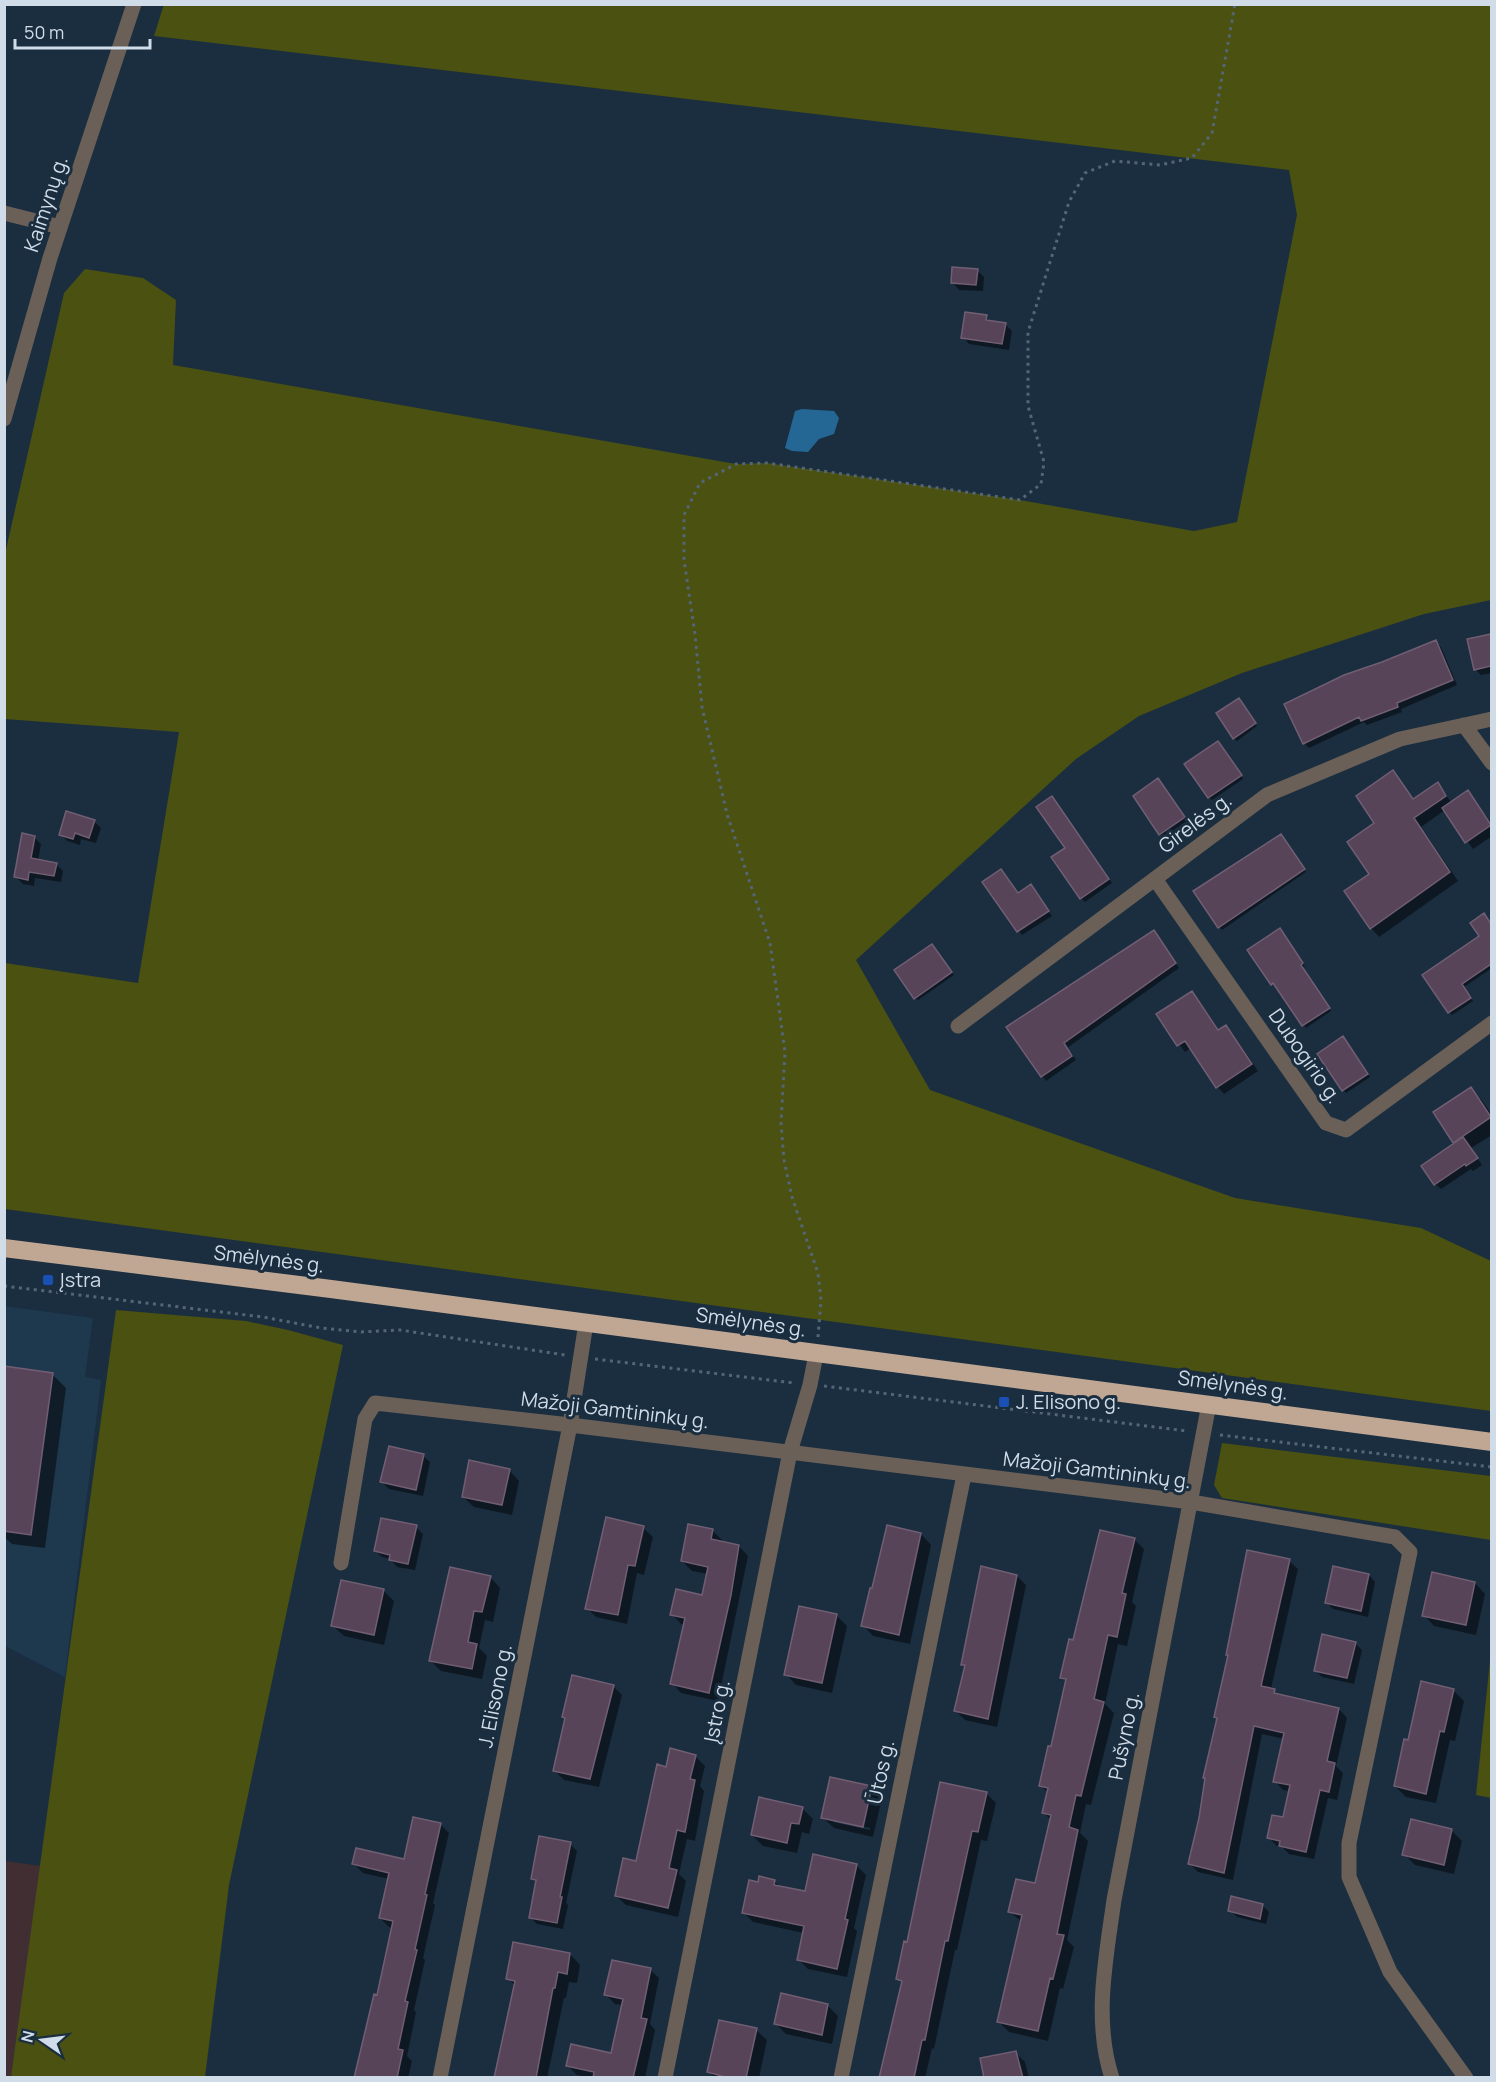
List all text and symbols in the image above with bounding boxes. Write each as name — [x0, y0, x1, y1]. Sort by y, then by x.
scale bar — [15, 12, 150, 50]
text: 50 m — [24, 20, 64, 44]
street label: Kaimynų g. — [17, 152, 74, 255]
street label: Girelės g. — [1153, 786, 1237, 859]
street label: Dubogirio g. — [1263, 1003, 1348, 1109]
street label: Smėlynės g. — [212, 1238, 326, 1279]
place label: Įstra — [59, 1266, 101, 1293]
marker: Įstra — [41, 1273, 55, 1287]
street label: Smėlynės g. — [694, 1300, 808, 1343]
street label: Smėlynės g. — [1176, 1363, 1290, 1406]
street label: Mažoji Gamtininkų g. — [520, 1385, 711, 1434]
place label: J. Elisono g. — [1016, 1388, 1121, 1415]
marker: J. Elisono g. — [997, 1395, 1011, 1409]
street label: Mažoji Gamtininkų g. — [1002, 1445, 1193, 1494]
street label: J. Elisono g. — [471, 1642, 518, 1750]
street label: Įstro g. — [697, 1677, 736, 1745]
street label: Pušyno g. — [1102, 1690, 1145, 1782]
street label: Ūtos g. — [861, 1737, 900, 1806]
north arrow — [12, 2010, 72, 2070]
text: N — [15, 2028, 40, 2045]

